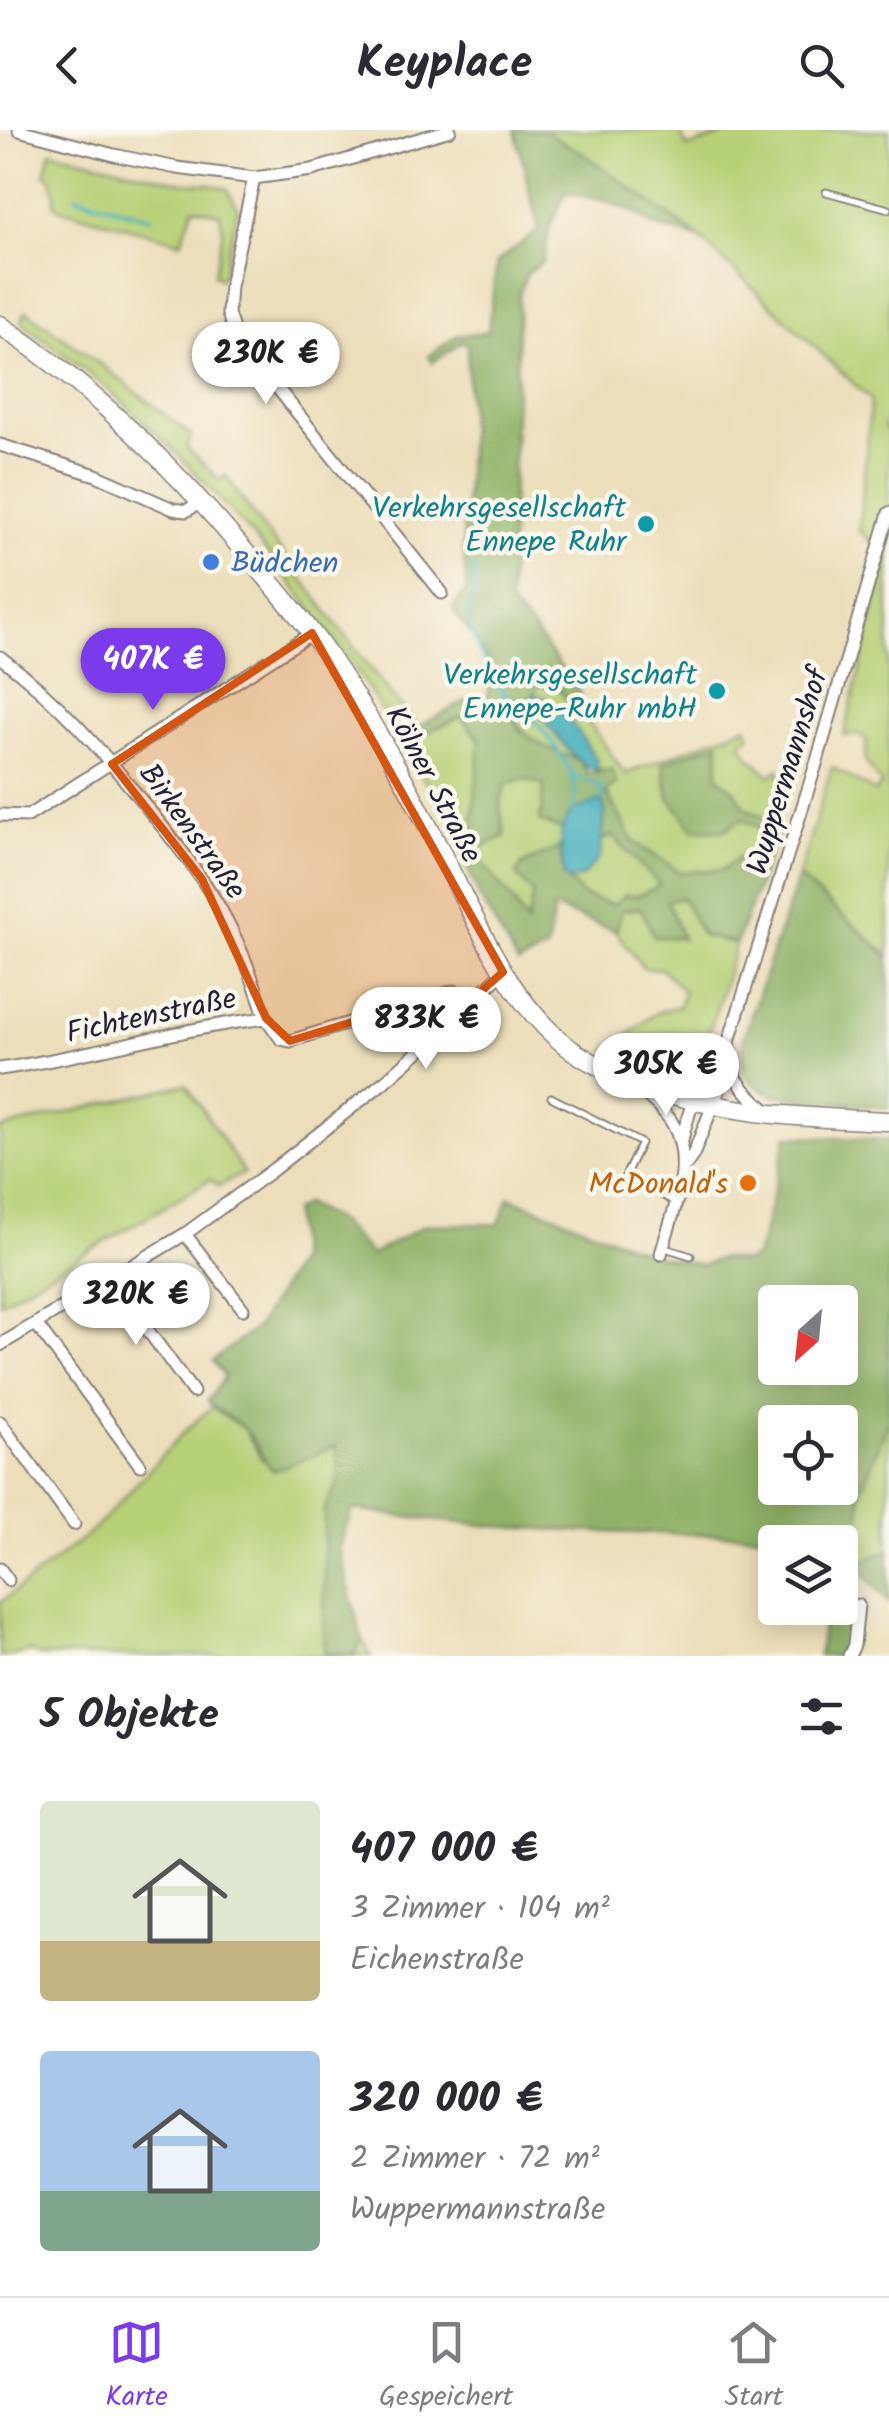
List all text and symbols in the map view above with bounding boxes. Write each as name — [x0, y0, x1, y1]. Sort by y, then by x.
text: Keyplace — [357, 29, 532, 101]
icon: back — [40, 38, 95, 93]
icon: search — [794, 38, 849, 93]
pin: 230K € — [185, 322, 347, 407]
text: 230K € — [214, 329, 318, 380]
place label: Verkehrsgesellschaft Ennepe Ruhr — [372, 485, 628, 567]
marker: Verkehrsgesellschaft Ennepe Ruhr — [635, 513, 657, 535]
place label: Büdchen — [231, 540, 338, 588]
marker: Büdchen — [200, 551, 222, 573]
pin: 407K € — [72, 628, 234, 713]
text: 407K € — [103, 635, 203, 686]
place label: Verkehrsgesellschaft Ennepe-Ruhr mbH — [443, 652, 697, 734]
street label: Wuppermannshof — [735, 660, 844, 881]
marker: Verkehrsgesellschaft Ennepe-Ruhr mbH — [706, 680, 728, 702]
street label: Kölner Straße — [371, 697, 494, 872]
street label: Birkenstraße — [125, 754, 258, 911]
street label: Fichtenstraße — [62, 976, 241, 1058]
pin: 833K € — [345, 987, 507, 1072]
text: 833K € — [373, 994, 479, 1045]
pin: 305K € — [585, 1033, 747, 1118]
text: 305K € — [615, 1040, 717, 1091]
place label: McDonald's — [589, 1161, 728, 1209]
marker: McDonald's — [737, 1172, 759, 1194]
pin: 320K € — [55, 1263, 217, 1348]
text: 320K € — [84, 1270, 188, 1321]
north arrow — [758, 1285, 858, 1385]
map controls — [758, 1285, 858, 1625]
button: locate — [758, 1405, 858, 1505]
button: layers — [758, 1525, 858, 1625]
text: 5 Objekte — [40, 1683, 219, 1750]
icon: filters — [794, 1689, 849, 1744]
text: 407 000 € — [350, 1817, 538, 1884]
icon: home — [120, 1841, 240, 1961]
text: 3 Zimmer · 104 m² — [350, 1884, 610, 1935]
text: Eichenstraße — [350, 1935, 524, 1986]
text: 320 000 € — [350, 2067, 543, 2134]
icon: home — [120, 2091, 240, 2211]
text: 2 Zimmer · 72 m² — [350, 2134, 600, 2185]
text: Wuppermannstraße — [350, 2185, 605, 2236]
tab: Karte — [106, 2315, 168, 2420]
tab: Gespeichert — [379, 2315, 513, 2420]
tab: Start — [725, 2315, 783, 2420]

